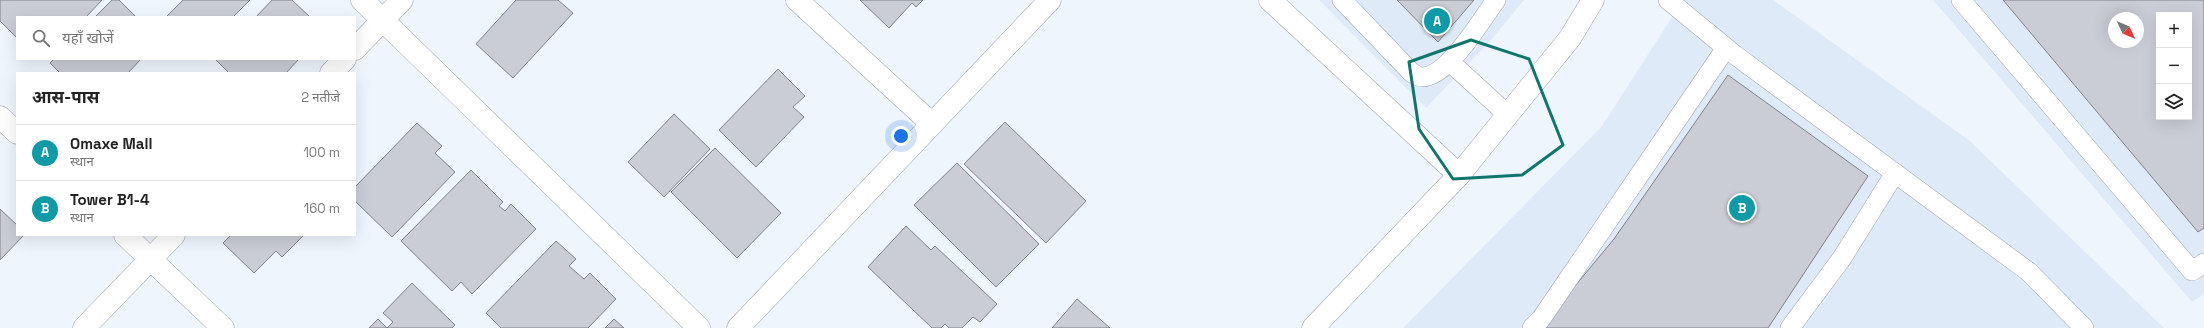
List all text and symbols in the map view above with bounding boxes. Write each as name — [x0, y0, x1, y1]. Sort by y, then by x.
pin: A — [1424, 6, 1450, 36]
north arrow — [2108, 12, 2144, 48]
map controls — [2156, 12, 2192, 120]
button: + — [2156, 12, 2192, 48]
search box — [16, 16, 356, 60]
icon: search — [30, 27, 52, 49]
text: यहाँ खोजें — [62, 28, 114, 47]
button: − — [2156, 48, 2192, 84]
button: layers — [2156, 84, 2192, 120]
text: आस-पास — [32, 86, 99, 108]
text: 2 नतीजे — [301, 89, 340, 106]
your location — [891, 126, 911, 146]
text: Omaxe Mall — [70, 134, 152, 153]
text: A — [41, 144, 49, 161]
text: 100 m — [303, 144, 340, 161]
text: स्थान — [70, 153, 94, 170]
text: Tower B1-4 — [70, 190, 149, 209]
pin: B — [1729, 193, 1755, 223]
text: B — [41, 200, 49, 217]
text: 160 m — [304, 200, 340, 217]
text: स्थान — [70, 209, 94, 226]

